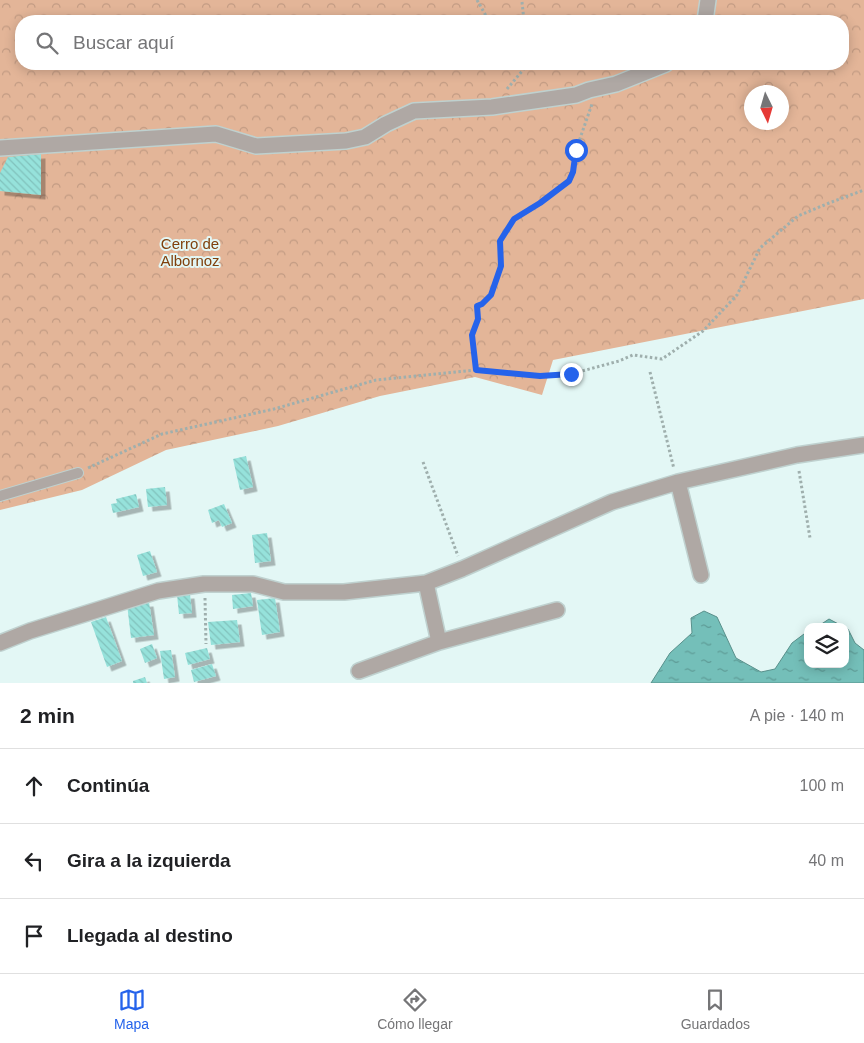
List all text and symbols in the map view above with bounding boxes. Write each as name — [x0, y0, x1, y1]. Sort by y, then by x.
search box — [15, 15, 849, 70]
icon: search — [33, 29, 61, 57]
text: Buscar aquí — [73, 32, 174, 53]
north arrow — [744, 85, 789, 130]
route start — [565, 139, 588, 162]
park label: Cerro de Albornoz — [160, 235, 220, 269]
route end — [560, 363, 583, 386]
map controls — [804, 623, 849, 668]
button: layers — [804, 623, 849, 668]
text: 2 min — [20, 704, 75, 727]
text: A pie · 140 m — [750, 707, 844, 724]
icon: ahead — [20, 772, 48, 800]
text: Continúa — [67, 775, 149, 796]
text: 100 m — [800, 777, 844, 794]
icon: left — [20, 847, 48, 875]
text: Gira a la izquierda — [67, 850, 231, 871]
text: 40 m — [808, 852, 844, 869]
icon: arrive — [20, 922, 48, 950]
text: Llegada al destino — [67, 925, 233, 946]
tab: Mapa — [114, 986, 149, 1032]
tab: Cómo llegar — [377, 986, 453, 1032]
tab: Guardados — [681, 986, 750, 1032]

